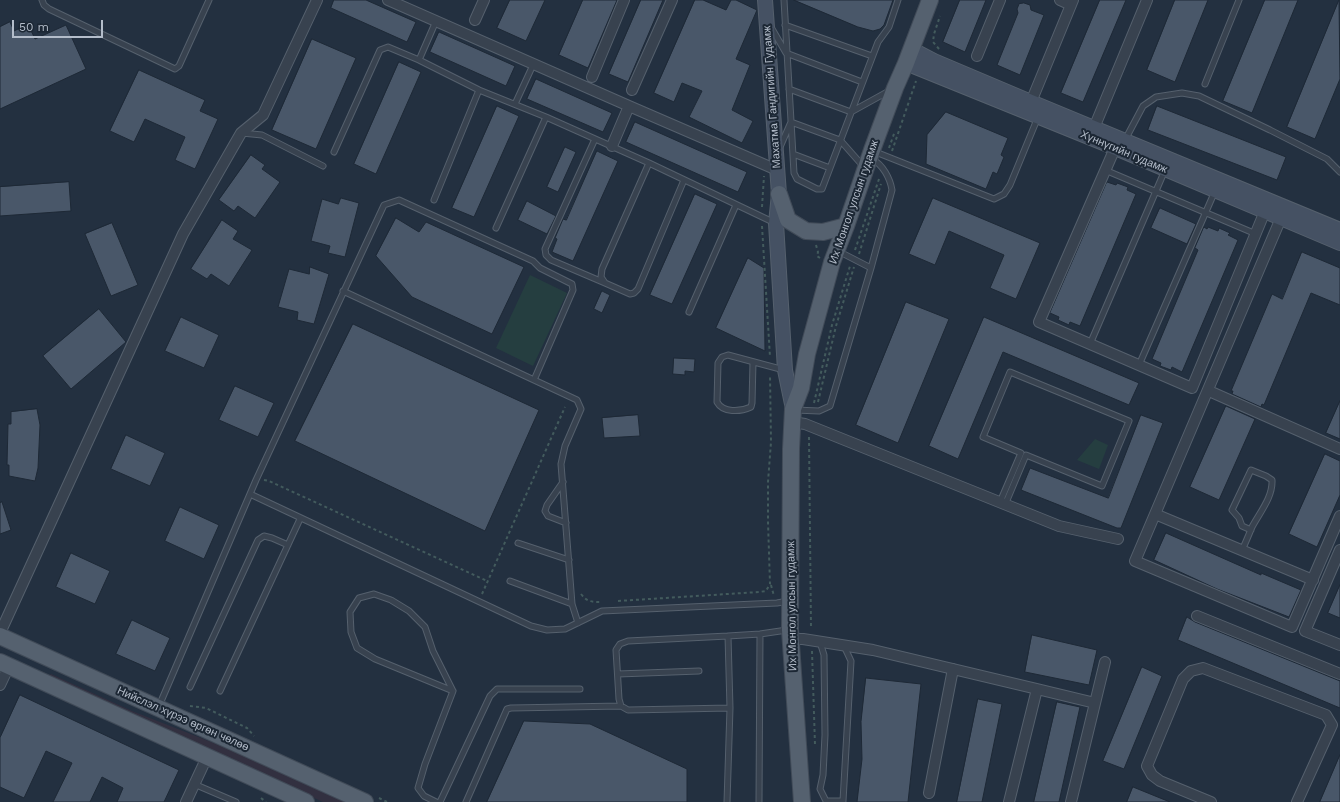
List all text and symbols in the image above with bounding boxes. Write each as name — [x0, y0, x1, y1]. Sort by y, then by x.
scale bar — [14, 12, 105, 38]
text: 50 m — [19, 20, 49, 34]
street label: Махатма Гандигийн Гудамж — [760, 25, 784, 169]
street label: Хүннүгийн гудамж — [1079, 128, 1169, 176]
street label: Их Монгол улсын гудамж — [827, 138, 881, 266]
street label: Их Монгол улсын гудамж — [784, 541, 800, 671]
street label: Нийслэл хүрээ өргөн чөлөө — [115, 684, 251, 754]

